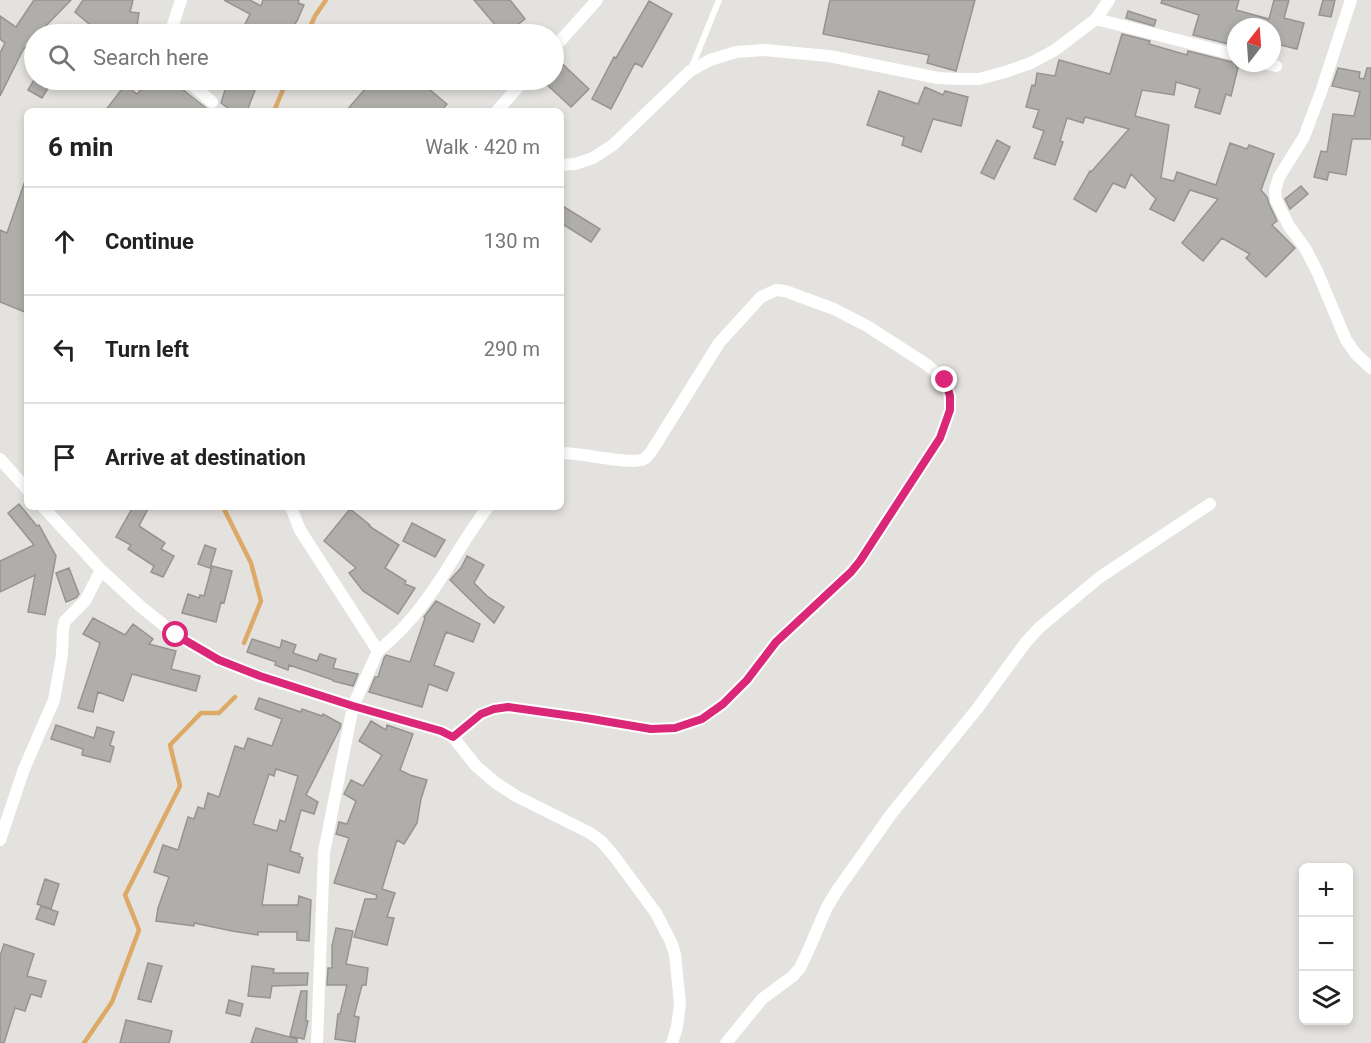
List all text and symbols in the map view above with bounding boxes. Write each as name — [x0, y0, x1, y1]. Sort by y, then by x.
north arrow — [1227, 18, 1281, 72]
search box — [24, 24, 564, 90]
icon: search — [45, 41, 78, 74]
text: Search here — [93, 45, 209, 70]
text: 6 min — [48, 132, 113, 162]
text: Walk · 420 m — [425, 135, 540, 159]
icon: ahead — [48, 225, 81, 258]
text: Continue — [105, 229, 194, 254]
text: 130 m — [484, 229, 540, 253]
icon: left — [48, 333, 81, 366]
text: Turn left — [105, 337, 189, 362]
text: 290 m — [484, 337, 540, 361]
route end — [931, 366, 957, 392]
icon: arrive — [48, 441, 81, 474]
text: Arrive at destination — [105, 445, 306, 470]
route start — [162, 621, 188, 647]
map controls — [1299, 863, 1353, 1025]
button: + — [1299, 863, 1353, 917]
button: − — [1299, 917, 1353, 971]
button: layers — [1299, 971, 1353, 1025]

